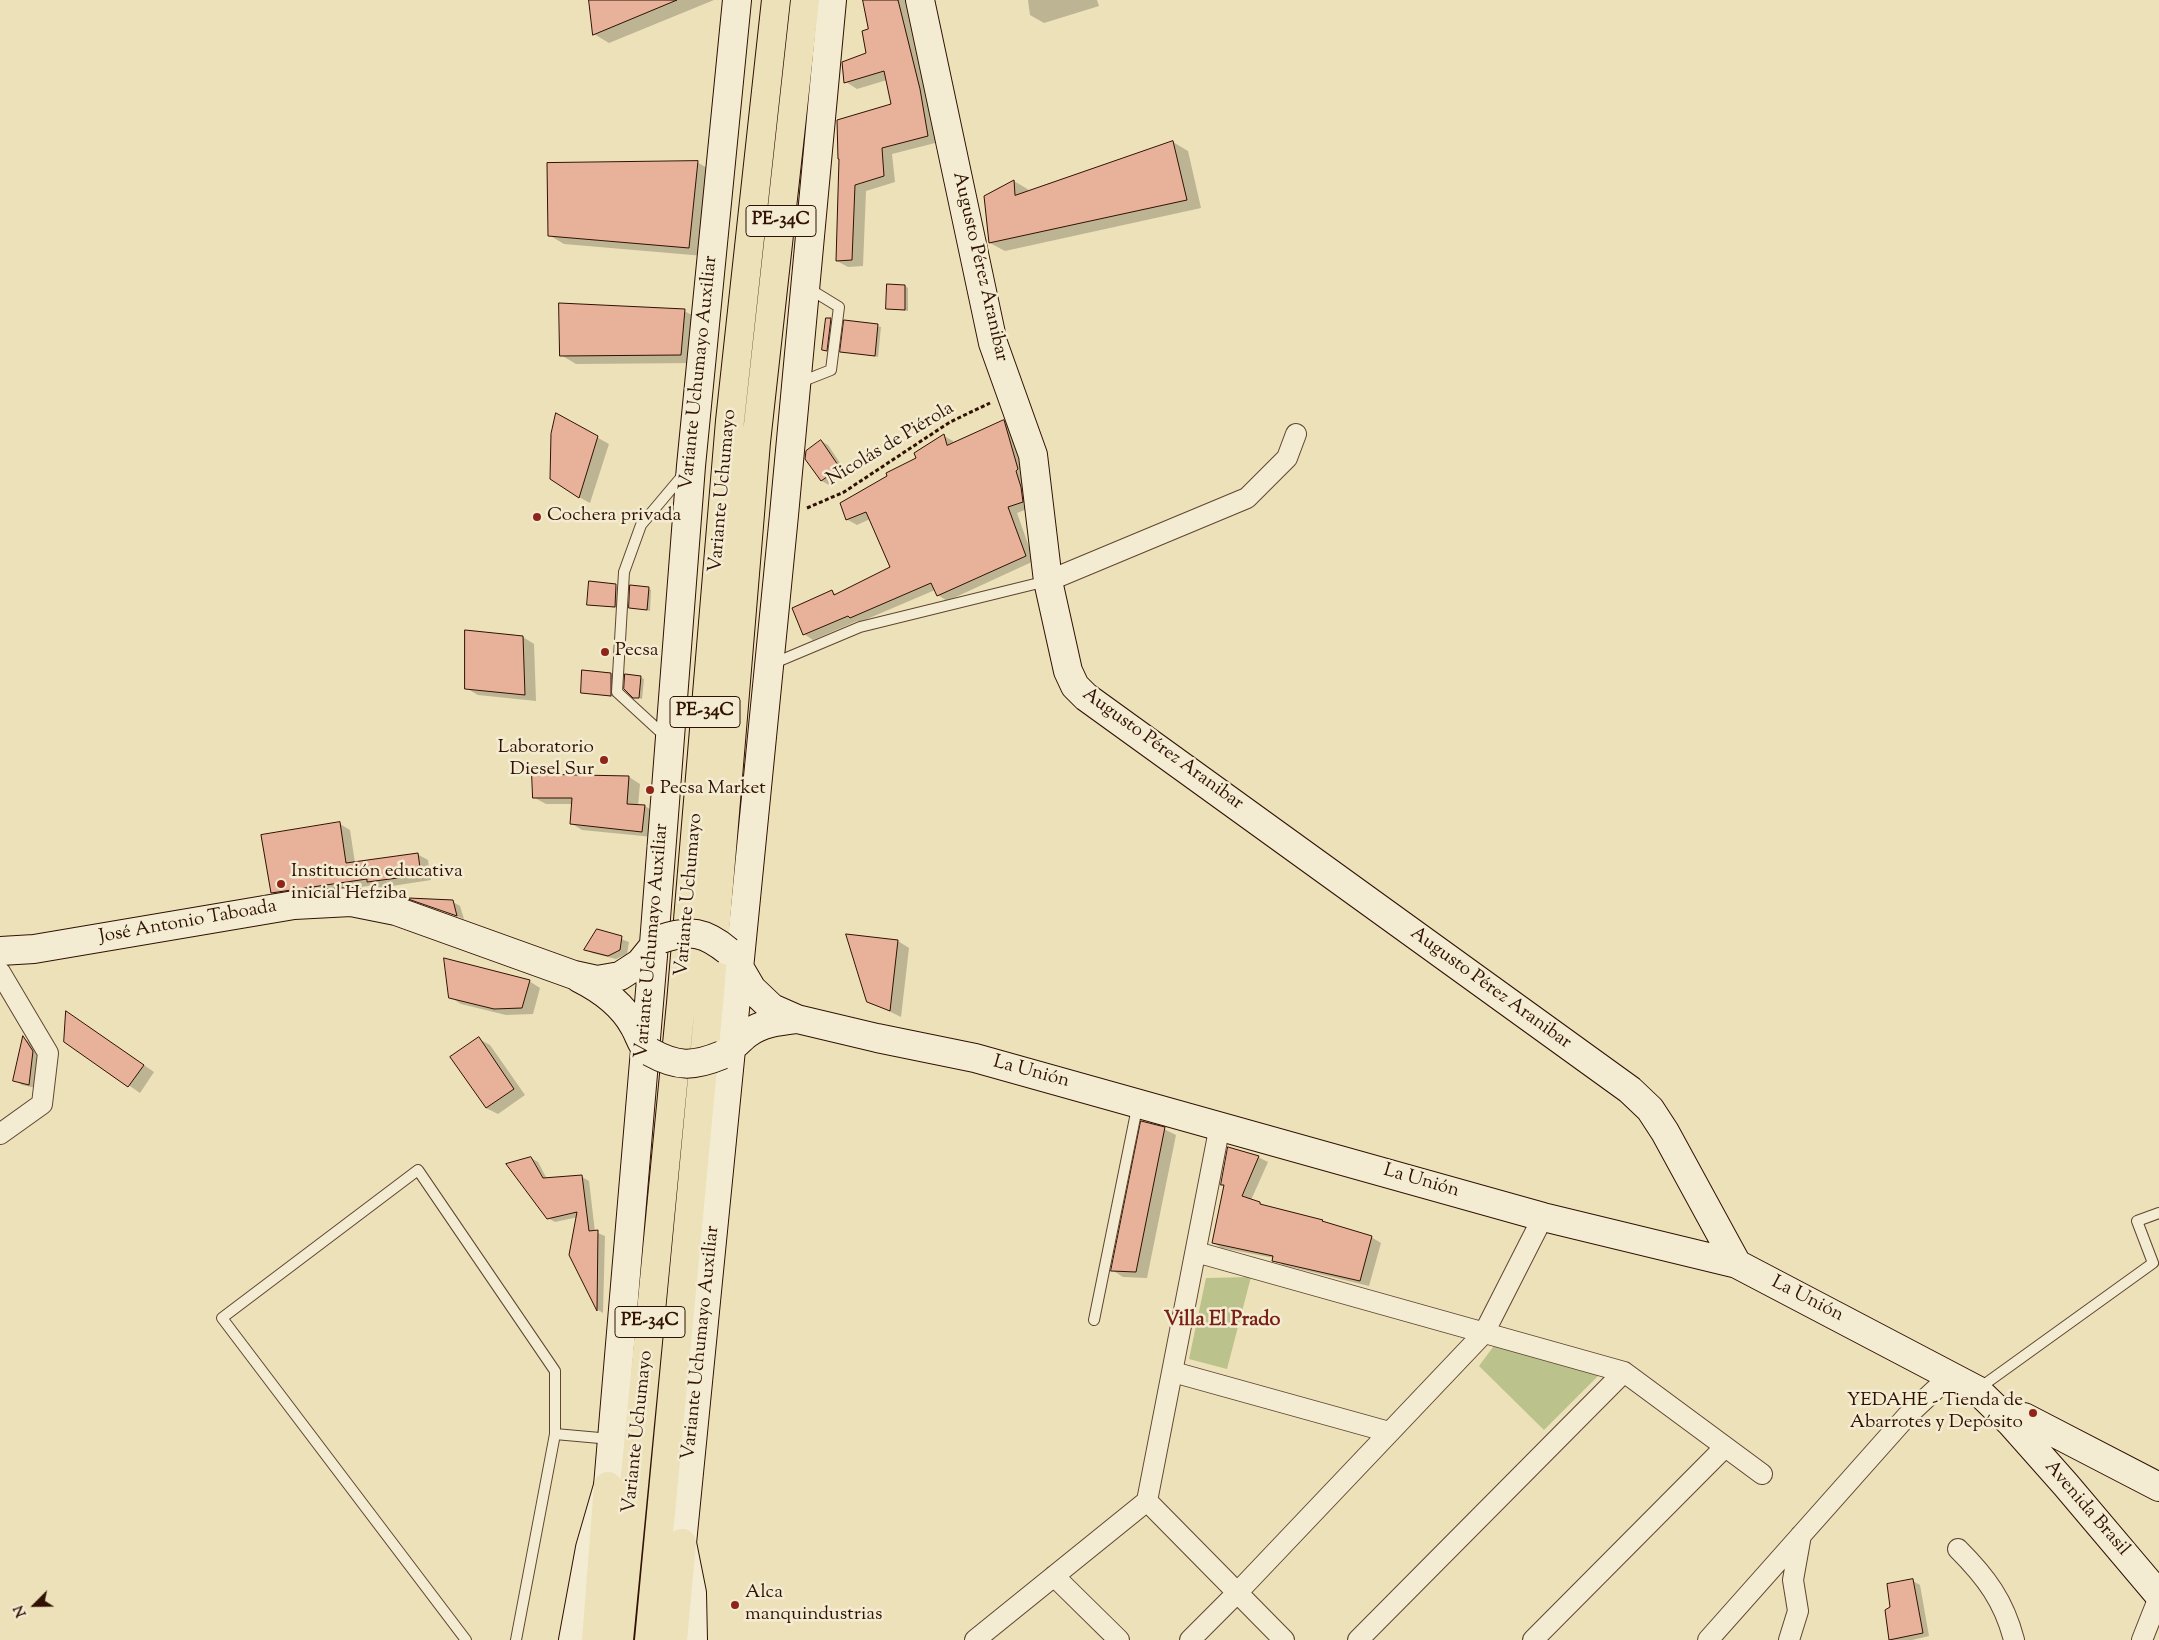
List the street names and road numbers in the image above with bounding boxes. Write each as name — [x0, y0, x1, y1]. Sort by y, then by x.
street label: Augusto Pérez Aranibar — [946, 170, 1012, 364]
road number: PE-34C — [746, 206, 816, 237]
street label: Variante Uchumayo Auxiliar — [676, 255, 724, 491]
street label: Nicolás de Piérola — [823, 398, 959, 492]
street label: Variante Uchumayo — [706, 408, 742, 574]
street label: Augusto Pérez Aranibar — [1077, 684, 1247, 816]
road number: PE-34C — [670, 696, 740, 728]
street label: Variante Uchumayo — [672, 812, 708, 978]
street label: Variante Uchumayo Auxiliar — [631, 823, 675, 1059]
street label: José Antonio Taboada — [98, 896, 278, 950]
street label: Augusto Pérez Aranibar — [1405, 923, 1575, 1055]
street label: La Unión — [990, 1052, 1072, 1094]
street label: La Unión — [1380, 1160, 1462, 1204]
street label: Variante Uchumayo Auxiliar — [678, 1225, 726, 1461]
street label: La Unión — [1767, 1272, 1847, 1328]
road number: PE-34C — [615, 1306, 685, 1338]
street label: Variante Uchumayo — [619, 1349, 659, 1515]
street label: Avenida Brasil — [2038, 1457, 2134, 1561]

